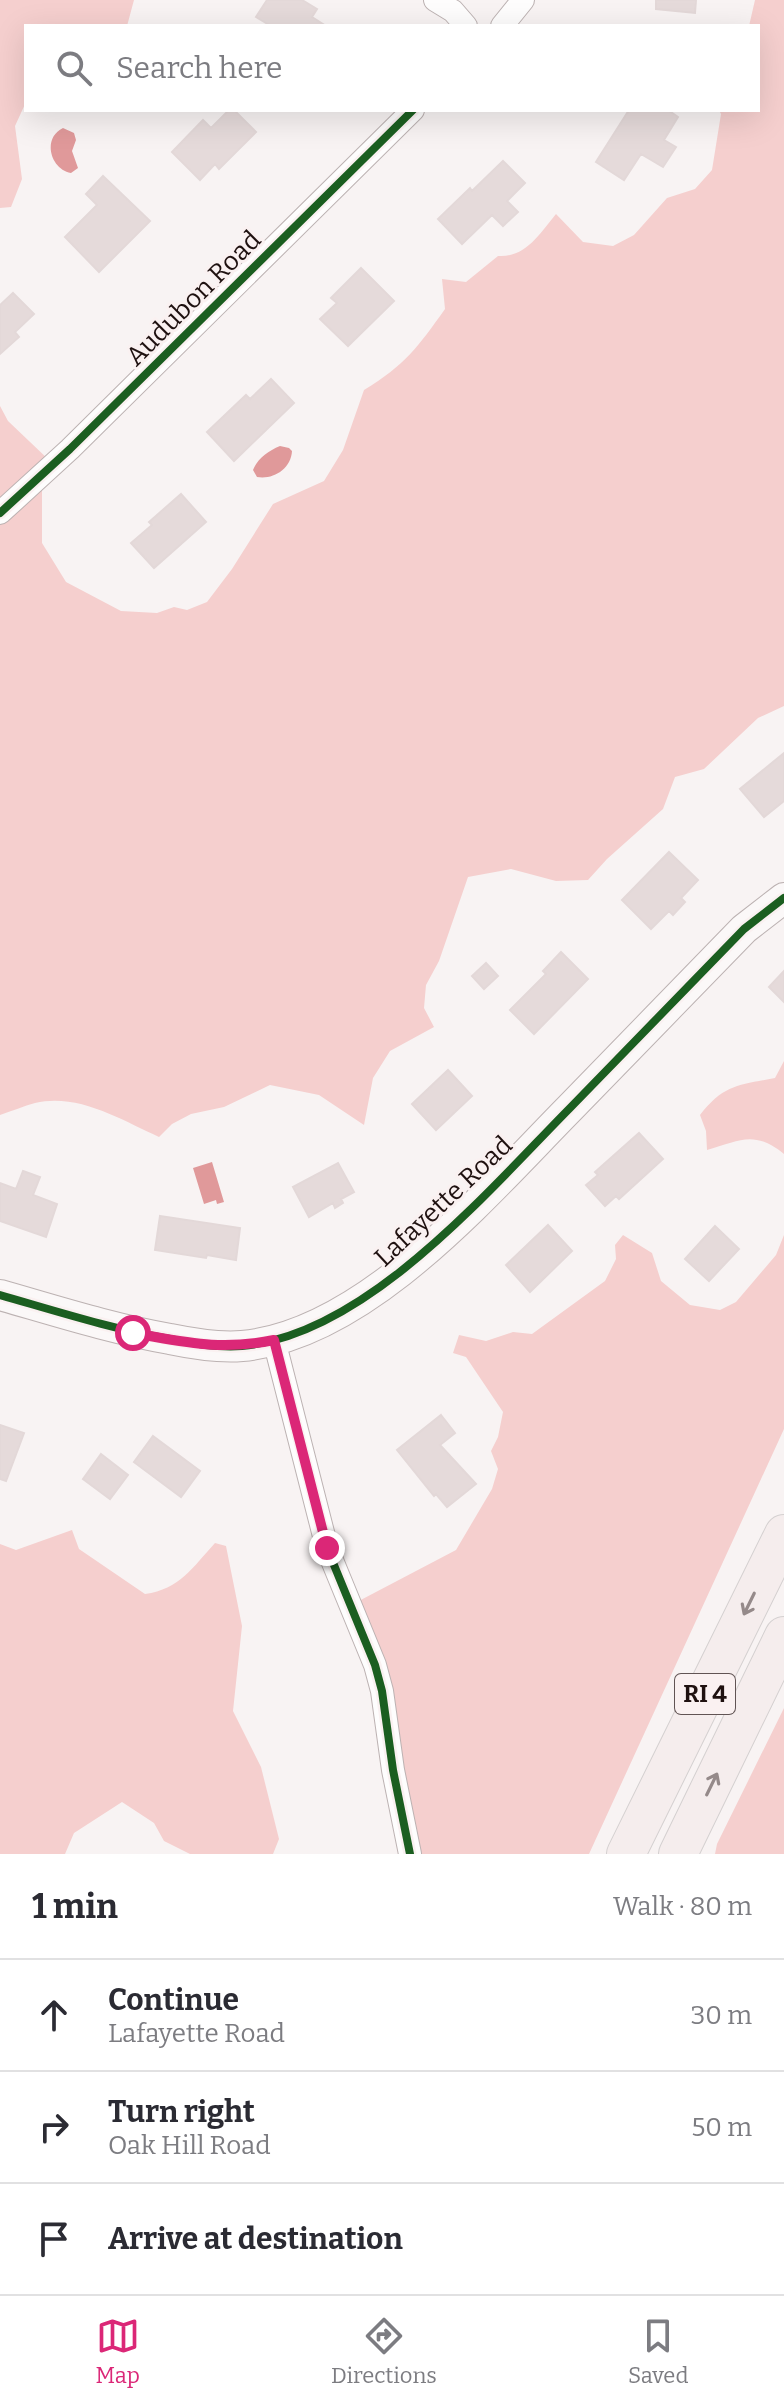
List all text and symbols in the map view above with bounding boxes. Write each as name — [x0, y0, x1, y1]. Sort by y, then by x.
search box — [24, 24, 760, 112]
icon: search — [52, 46, 96, 90]
text: Search here — [116, 50, 283, 86]
street label: Audubon Road — [119, 224, 267, 372]
street label: Lafayette Road — [368, 1130, 519, 1273]
route start — [115, 1315, 151, 1351]
route end — [309, 1530, 345, 1566]
one-way arrow — [741, 1592, 757, 1616]
road number: RI 4 — [675, 1674, 735, 1714]
one-way arrow — [705, 1772, 720, 1796]
text: 1 min — [32, 1886, 118, 1927]
text: Walk · 80 m — [613, 1891, 752, 1922]
text: Continue — [108, 1982, 239, 2018]
icon: ahead — [32, 1993, 76, 2037]
text: 30 m — [691, 2000, 752, 2031]
text: Lafayette Road — [108, 2018, 285, 2049]
text: Turn right — [108, 2094, 255, 2130]
icon: right — [32, 2105, 76, 2149]
text: 50 m — [691, 2112, 752, 2143]
text: Oak Hill Road — [108, 2130, 271, 2161]
icon: arrive — [32, 2217, 76, 2261]
text: Arrive at destination — [108, 2221, 403, 2257]
tab: Map — [96, 2314, 140, 2389]
tab: Directions — [331, 2314, 437, 2389]
tab: Saved — [628, 2314, 688, 2389]

